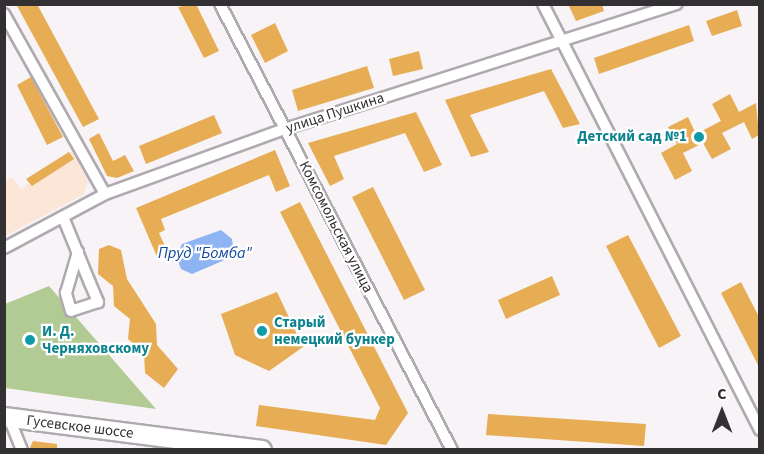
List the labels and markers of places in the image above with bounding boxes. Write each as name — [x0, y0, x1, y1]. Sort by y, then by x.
place label: Детский сад №1 — [577, 128, 687, 146]
marker: Детский сад №1 — [692, 130, 706, 144]
place label: Старый немецкий бункер — [274, 313, 395, 348]
place label: И. Д. Черняховскому — [42, 322, 149, 357]
marker: Старый немецкий бункер — [255, 324, 269, 338]
marker: И. Д. Черняховскому — [23, 333, 37, 347]

